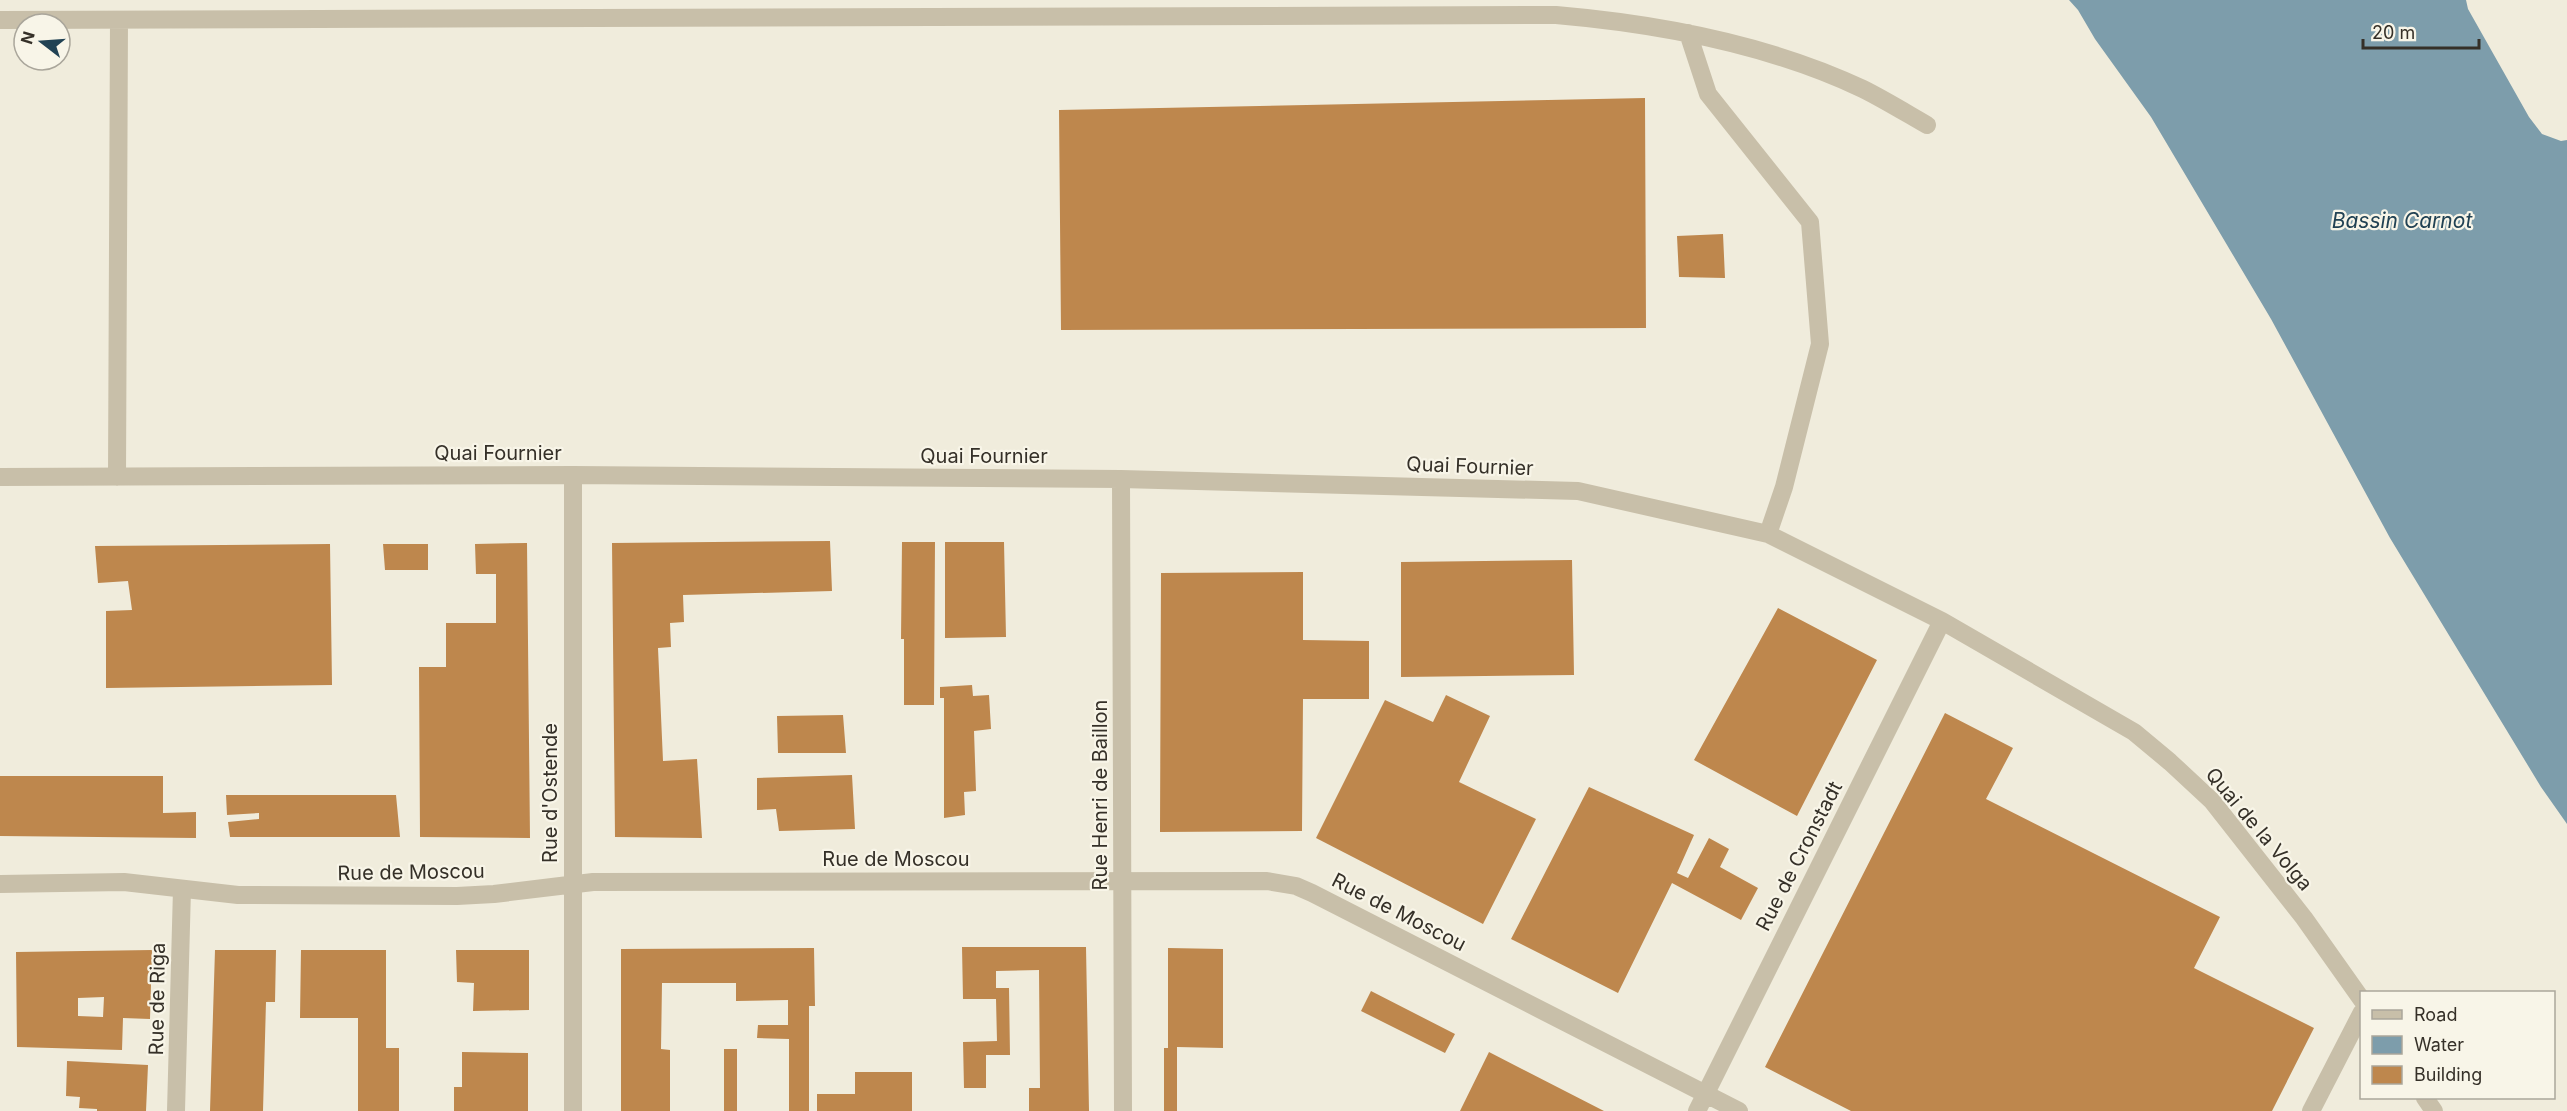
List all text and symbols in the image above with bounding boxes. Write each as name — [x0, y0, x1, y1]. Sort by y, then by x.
north arrow — [12, 12, 72, 72]
scale bar — [2363, 12, 2478, 50]
text: 20 m — [2372, 22, 2415, 43]
text: N — [16, 29, 39, 46]
water label: Bassin Carnot — [2332, 208, 2473, 233]
street label: Quai Fournier — [434, 441, 562, 465]
street label: Quai Fournier — [920, 444, 1048, 468]
street label: Quai Fournier — [1406, 452, 1535, 480]
street label: Rue Henri de Baillon — [1088, 700, 1112, 890]
street label: Rue d'Ostende — [538, 723, 562, 863]
street label: Quai de la Volga — [2201, 763, 2317, 895]
street label: Rue de Cronstadt — [1751, 777, 1847, 935]
street label: Rue de Moscou — [822, 847, 970, 871]
street label: Rue de Moscou — [337, 859, 485, 885]
street label: Rue de Moscou — [1328, 868, 1470, 956]
street label: Rue de Riga — [144, 942, 170, 1056]
legend — [2360, 991, 2555, 1099]
text: Road — [2414, 1004, 2457, 1025]
text: Water — [2414, 1034, 2464, 1055]
text: Building — [2414, 1064, 2482, 1085]

